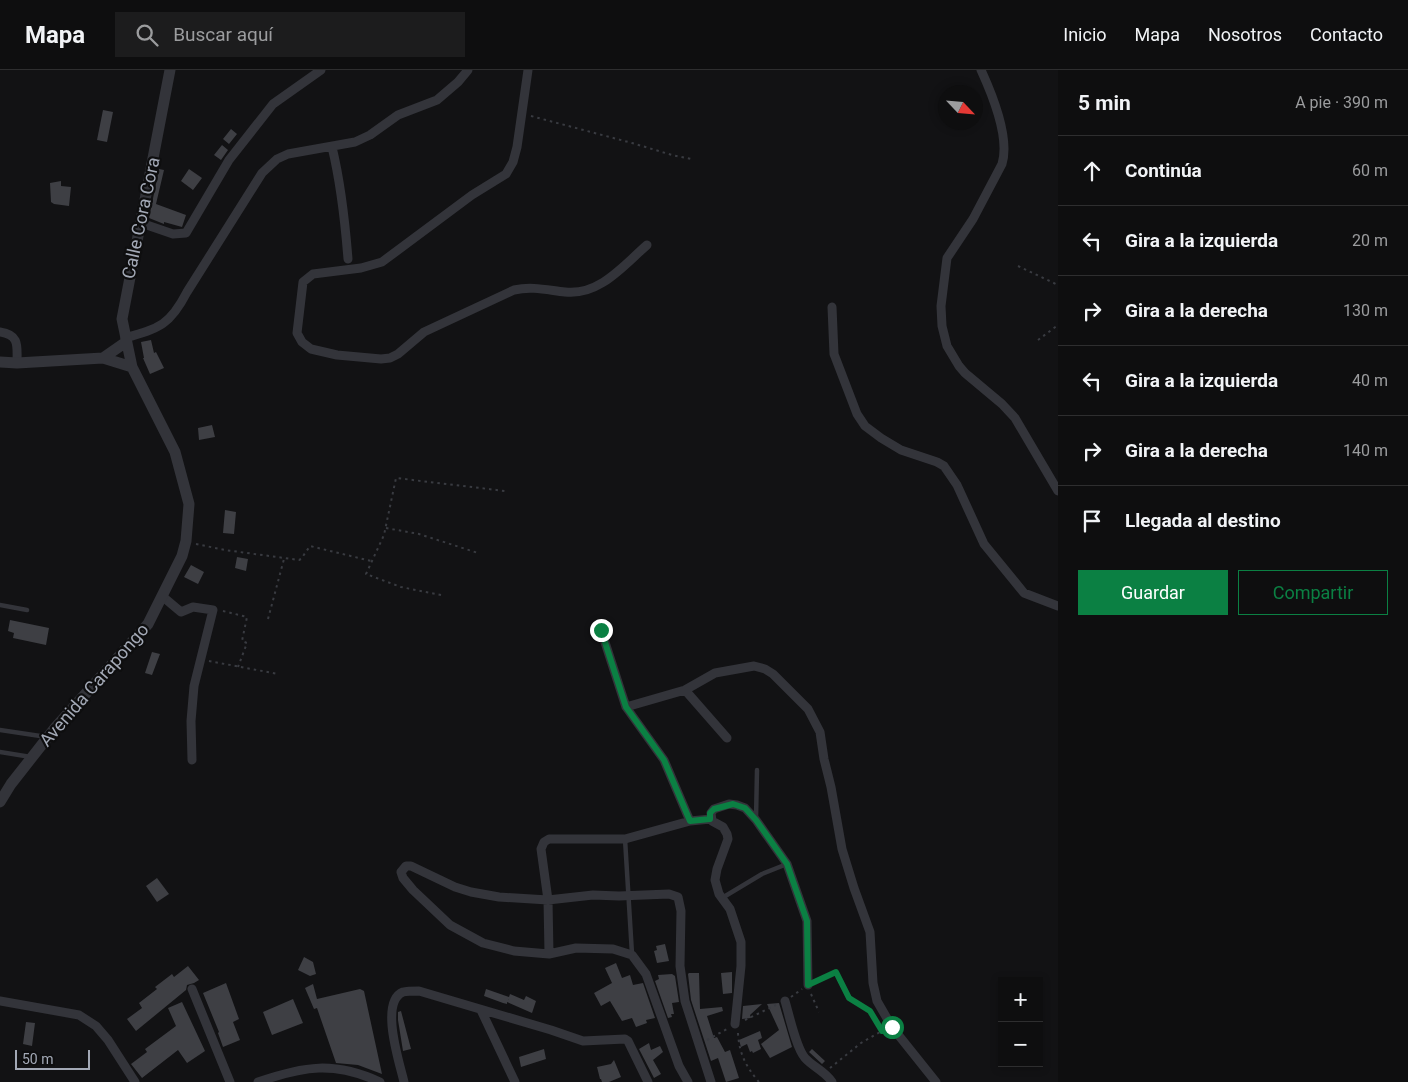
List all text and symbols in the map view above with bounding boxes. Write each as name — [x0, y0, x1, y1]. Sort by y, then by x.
search box — [115, 12, 465, 57]
text: Mapa — [25, 21, 85, 49]
icon: search — [133, 21, 161, 49]
text: Buscar aquí — [173, 23, 273, 46]
text: Inicio — [1063, 24, 1107, 45]
text: Mapa — [1135, 24, 1180, 45]
text: Nosotros — [1208, 24, 1282, 45]
text: Contacto — [1310, 24, 1383, 45]
north arrow — [938, 85, 983, 130]
text: 5 min — [1078, 91, 1131, 115]
text: A pie · 390 m — [1295, 93, 1388, 112]
street label: Calle Cora Cora — [117, 155, 164, 281]
icon: ahead — [1078, 157, 1106, 185]
text: Continúa — [1125, 159, 1202, 182]
text: 60 m — [1352, 161, 1388, 180]
icon: left — [1078, 227, 1106, 255]
text: Gira a la izquierda — [1125, 229, 1278, 252]
text: 20 m — [1352, 231, 1388, 250]
icon: right — [1078, 297, 1106, 325]
text: Gira a la derecha — [1125, 299, 1268, 322]
text: 130 m — [1343, 301, 1388, 320]
icon: left — [1078, 367, 1106, 395]
text: Gira a la izquierda — [1125, 369, 1278, 392]
text: 40 m — [1352, 371, 1388, 390]
icon: right — [1078, 437, 1106, 465]
text: Gira a la derecha — [1125, 439, 1268, 462]
text: 140 m — [1343, 441, 1388, 460]
icon: arrive — [1078, 507, 1106, 535]
text: Llegada al destino — [1125, 509, 1281, 532]
button: Guardar — [1078, 570, 1228, 615]
button: Compartir — [1238, 570, 1388, 615]
street label: Avenida Carapongo — [35, 619, 153, 750]
route end — [590, 619, 613, 642]
map controls — [998, 977, 1043, 1067]
button: + — [998, 977, 1043, 1022]
route start — [881, 1016, 904, 1039]
button: − — [998, 1022, 1043, 1067]
scale bar — [15, 1047, 90, 1070]
text: 50 m — [22, 1051, 54, 1067]

